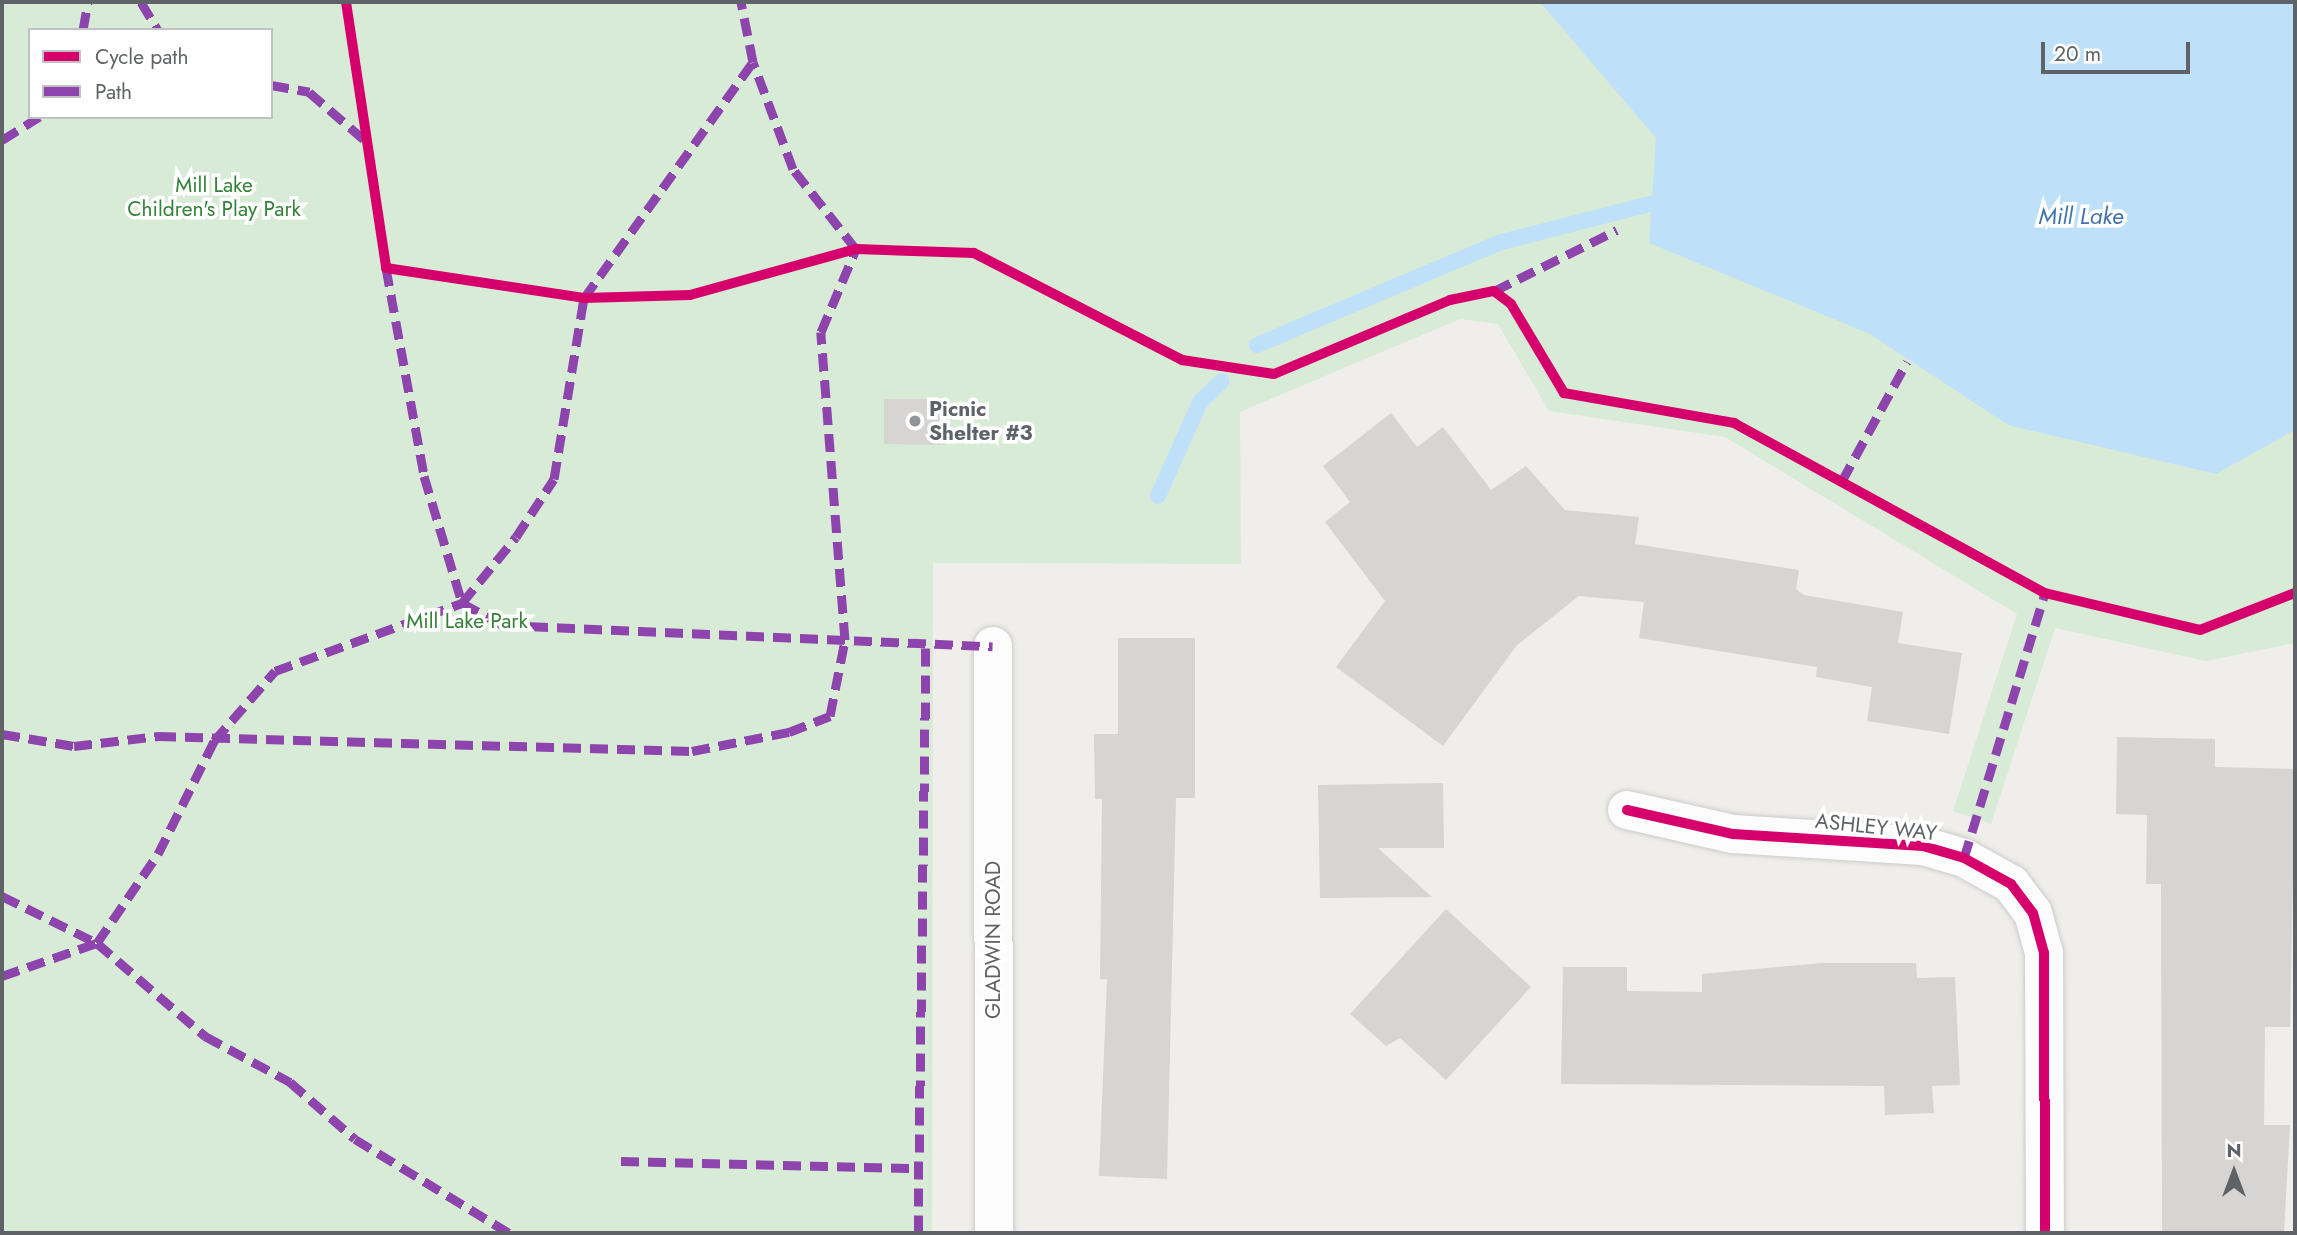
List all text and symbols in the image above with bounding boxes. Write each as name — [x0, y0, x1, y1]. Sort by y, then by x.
legend — [28, 28, 273, 119]
scale bar — [2045, 28, 2194, 72]
text: 20 m — [2054, 39, 2101, 69]
text: Cycle path — [95, 42, 188, 72]
text: Path — [95, 77, 132, 107]
park label: Mill Lake Children's Play Park — [127, 172, 301, 222]
water label: Mill Lake — [2039, 202, 2123, 230]
place label: Picnic Shelter #3 — [929, 396, 1032, 446]
marker: Picnic Shelter #3 — [907, 413, 923, 429]
park label: Mill Lake Park — [406, 608, 528, 634]
street label: ASHLEY WAY — [1814, 808, 1938, 846]
street label: GLADWIN ROAD — [980, 861, 1006, 1019]
north arrow — [2199, 1137, 2269, 1207]
text: N — [2226, 1137, 2242, 1164]

